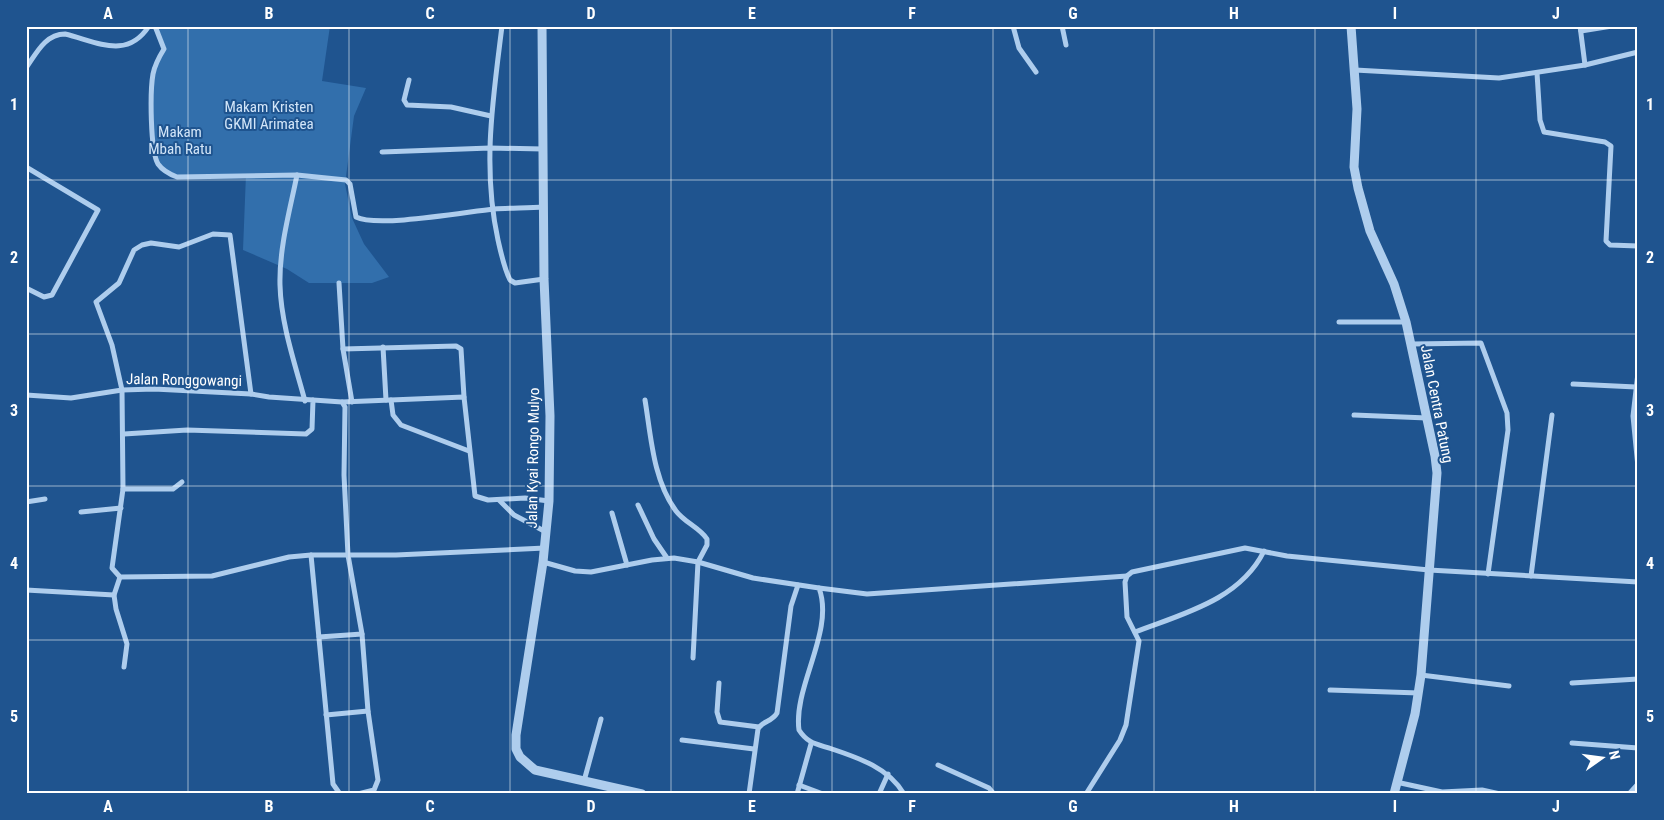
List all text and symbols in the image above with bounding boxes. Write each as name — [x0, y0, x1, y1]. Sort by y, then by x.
text: A — [103, 4, 113, 23]
text: B — [265, 4, 274, 23]
text: C — [425, 4, 435, 23]
text: D — [586, 4, 596, 23]
text: E — [748, 4, 756, 23]
text: F — [908, 4, 916, 23]
text: G — [1068, 4, 1078, 23]
text: H — [1229, 4, 1239, 23]
text: I — [1393, 4, 1397, 23]
text: J — [1552, 4, 1560, 23]
text: 1 — [10, 95, 18, 114]
text: 1 — [1646, 95, 1654, 114]
park label: Makam Kristen GKMI Arimatea — [224, 98, 314, 133]
park label: Makam Mbah Ratu — [148, 123, 212, 158]
text: 2 — [10, 248, 18, 267]
text: 2 — [1646, 248, 1654, 267]
street label: Jalan Centra Patung — [1417, 344, 1457, 464]
street label: Jalan Ronggowangi — [126, 370, 242, 390]
street label: Jalan Kyai Rongo Mulyo — [523, 388, 543, 528]
text: 3 — [10, 401, 18, 420]
text: 3 — [1646, 401, 1654, 420]
text: 4 — [10, 554, 18, 573]
text: 4 — [1646, 554, 1654, 573]
text: 5 — [10, 707, 18, 726]
text: 5 — [1646, 707, 1654, 726]
north arrow — [1576, 732, 1626, 782]
text: N — [1606, 749, 1623, 761]
text: A — [103, 797, 113, 816]
text: B — [265, 797, 274, 816]
text: C — [425, 797, 435, 816]
text: D — [586, 797, 596, 816]
text: E — [748, 797, 756, 816]
text: F — [908, 797, 916, 816]
text: G — [1068, 797, 1078, 816]
text: H — [1229, 797, 1239, 816]
text: I — [1393, 797, 1397, 816]
text: J — [1552, 797, 1560, 816]

